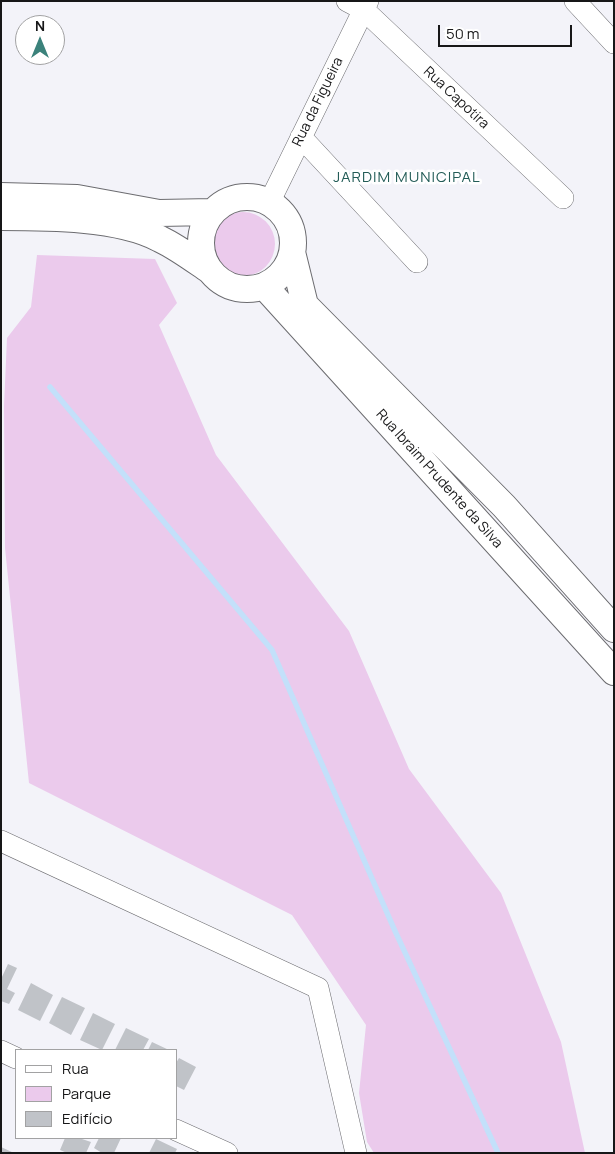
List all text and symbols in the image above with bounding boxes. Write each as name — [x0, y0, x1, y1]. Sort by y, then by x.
north arrow — [15, 15, 65, 65]
scale bar — [440, 15, 574, 47]
text: N — [35, 16, 45, 35]
text: 50 m — [446, 23, 480, 44]
street label: Rua da Figueira — [289, 54, 347, 150]
street label: Rua Capotira — [420, 63, 492, 133]
district label: JARDIM MUNICIPAL — [331, 169, 483, 187]
street label: Rua Ibraim Prudente da Silva — [372, 406, 506, 552]
legend — [15, 1049, 178, 1139]
text: Rua — [62, 1058, 89, 1079]
text: Parque — [62, 1083, 111, 1104]
text: Edifício — [62, 1108, 112, 1129]

